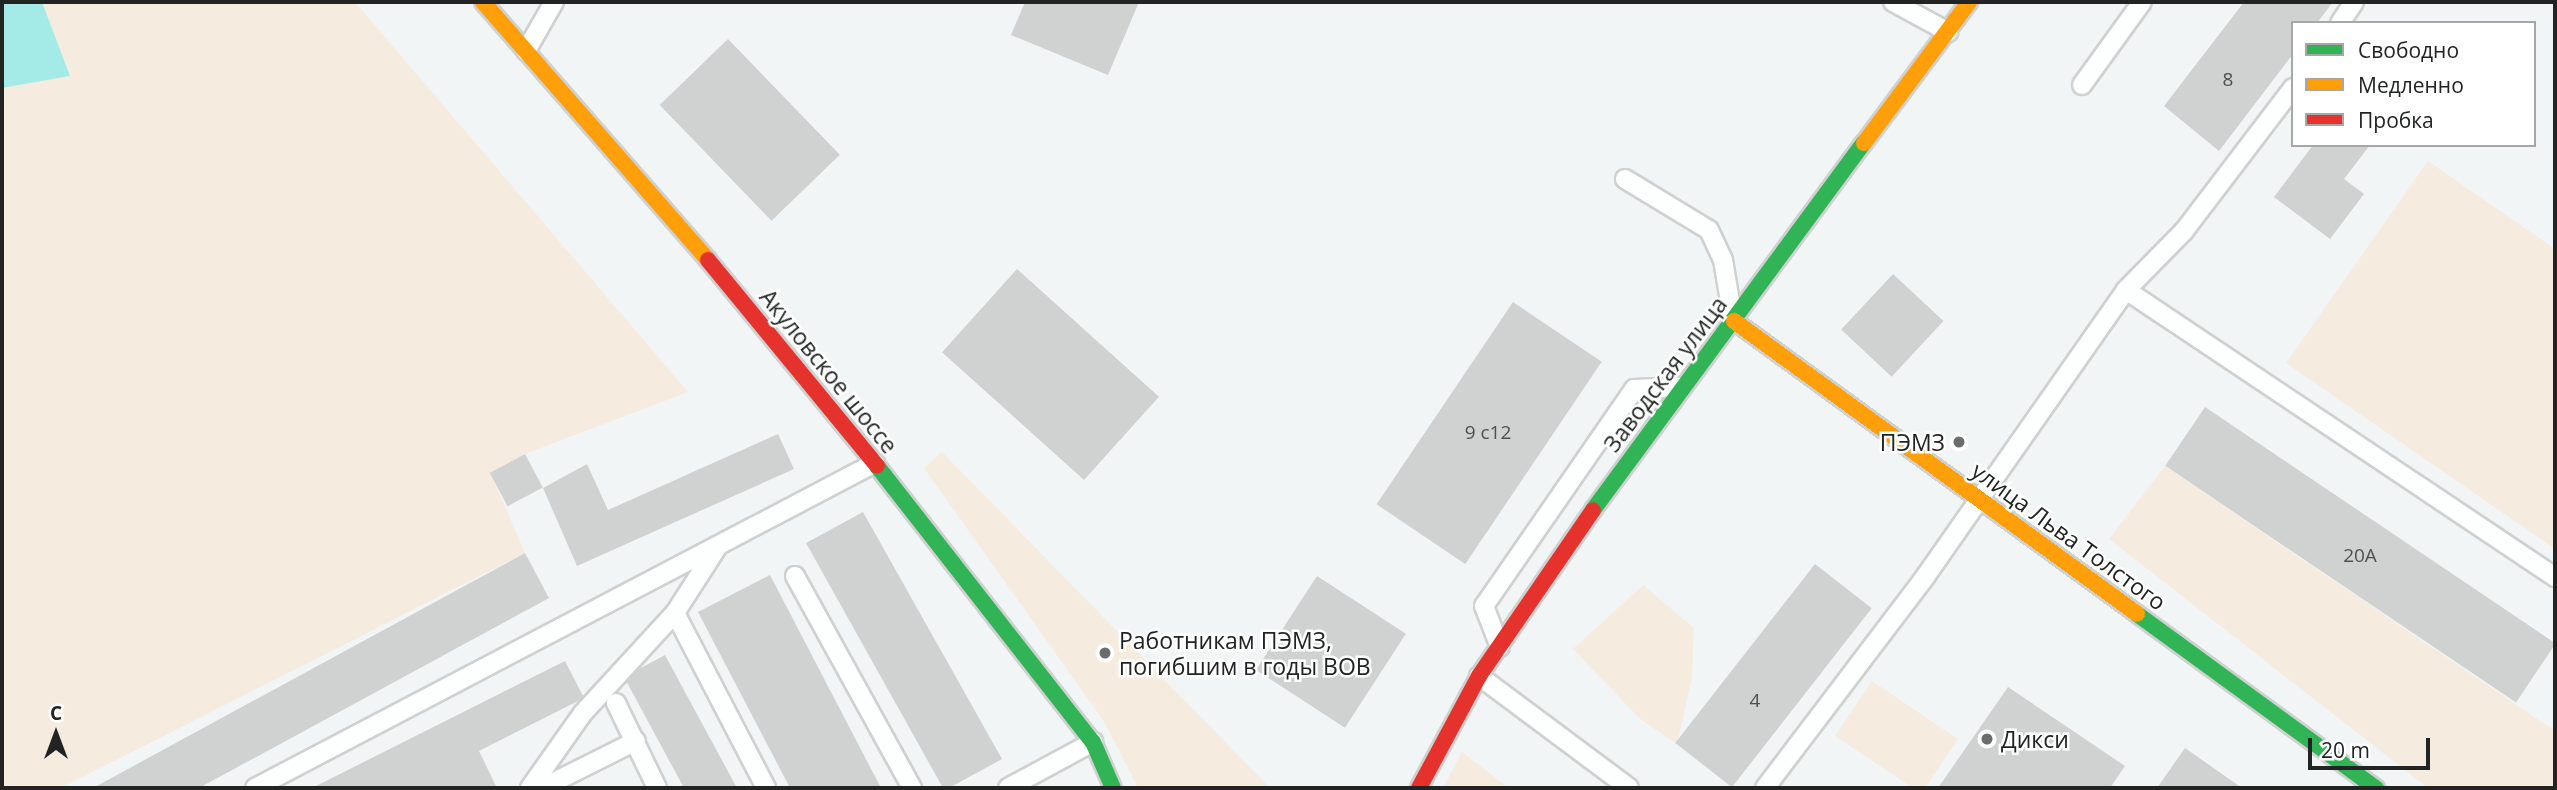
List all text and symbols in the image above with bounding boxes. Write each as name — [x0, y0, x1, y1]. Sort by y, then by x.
legend — [2291, 21, 2536, 147]
text: Свободно — [2358, 36, 2459, 64]
house number: 8 — [2223, 69, 2233, 91]
text: Медленно — [2358, 71, 2464, 99]
text: Пробка — [2358, 106, 2434, 134]
street label: Акуловское шоссе — [754, 283, 904, 459]
street label: Заводская улица — [1598, 291, 1732, 457]
house number: 9 с12 — [1465, 422, 1511, 444]
place label: ПЭМЗ — [1880, 428, 1945, 456]
marker: ПЭМЗ — [1951, 434, 1967, 450]
street label: улица Льва Толстого — [1967, 456, 2171, 616]
house number: 20А — [2343, 545, 2377, 567]
place label: Работникам ПЭМЗ, погибшим в годы ВОВ — [1119, 626, 1371, 680]
marker: Работникам ПЭМЗ, погибшим в годы ВОВ — [1097, 645, 1113, 661]
house number: 4 — [1750, 690, 1760, 712]
north arrow — [21, 699, 91, 769]
text: С — [50, 700, 62, 726]
scale bar — [2312, 724, 2434, 768]
place label: Дикси — [2001, 725, 2069, 753]
marker: Дикси — [1979, 731, 1995, 747]
text: 20 m — [2321, 736, 2370, 764]

